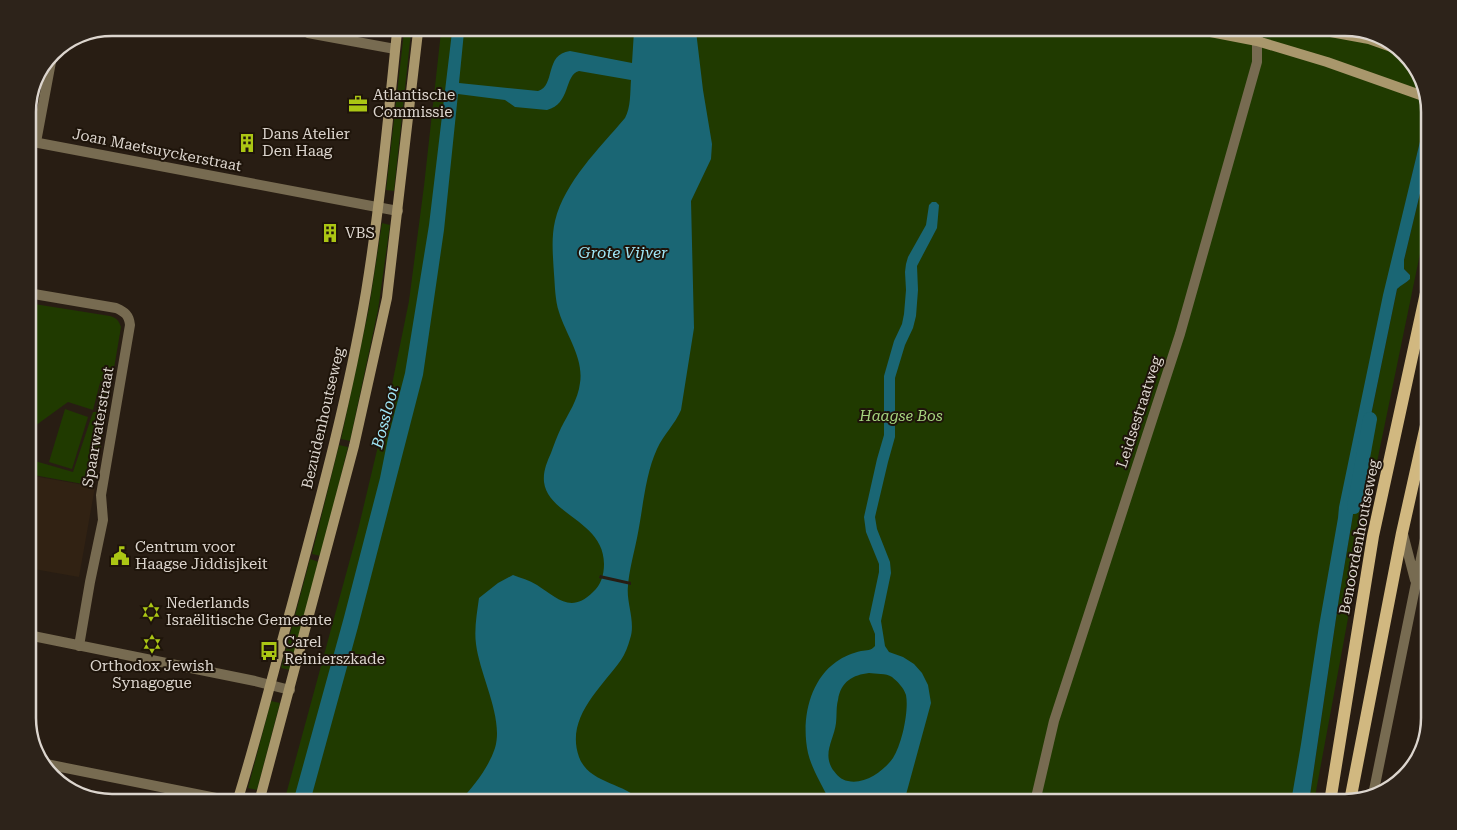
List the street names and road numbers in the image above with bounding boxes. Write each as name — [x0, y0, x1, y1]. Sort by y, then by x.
street label: Joan Maetsuyckerstraat — [71, 125, 244, 175]
street label: Bezuidenhoutseweg — [298, 345, 348, 490]
street label: Leidsestraatweg — [1112, 353, 1166, 470]
street label: Spaarwaterstraat — [79, 365, 118, 489]
street label: Benoordenhoutseweg — [1335, 457, 1383, 616]

